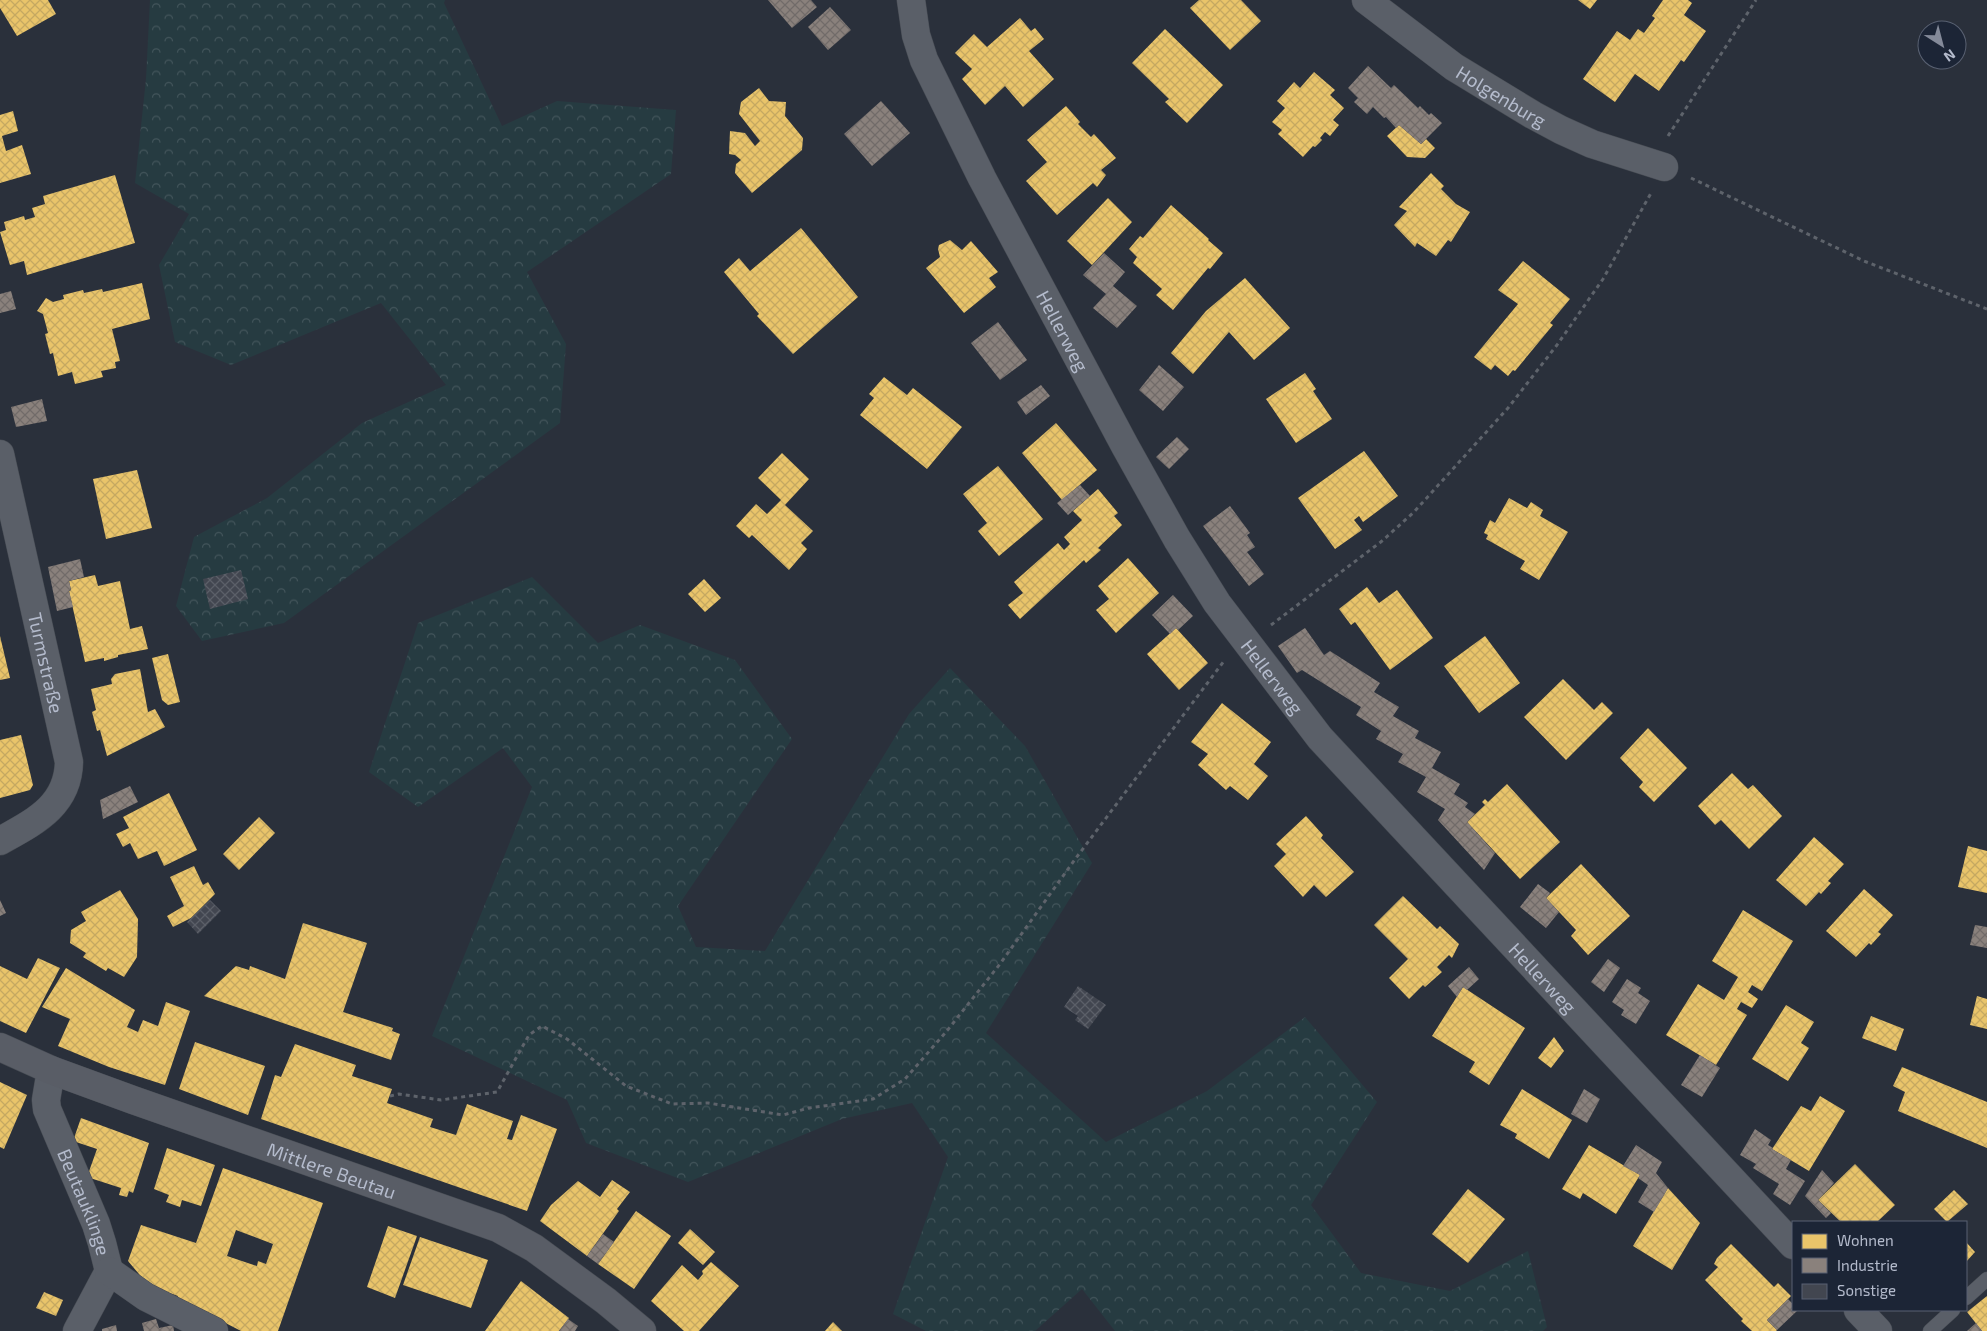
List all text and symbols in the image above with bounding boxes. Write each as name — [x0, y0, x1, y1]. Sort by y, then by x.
north arrow — [1917, 20, 1967, 70]
text: N — [1941, 46, 1959, 66]
street label: Holgenburg — [1452, 60, 1551, 132]
street label: Hellerweg — [1032, 286, 1095, 375]
street label: Turmstraße — [24, 610, 69, 715]
street label: Hellerweg — [1237, 634, 1309, 719]
street label: Hellerweg — [1505, 937, 1582, 1018]
street label: Mittlere Beutau — [264, 1137, 399, 1203]
street label: Beutauklinge — [54, 1145, 116, 1258]
legend — [1792, 1221, 1967, 1311]
text: Wohnen — [1837, 1231, 1894, 1249]
text: Industrie — [1837, 1256, 1898, 1274]
text: Sonstige — [1837, 1281, 1896, 1299]

